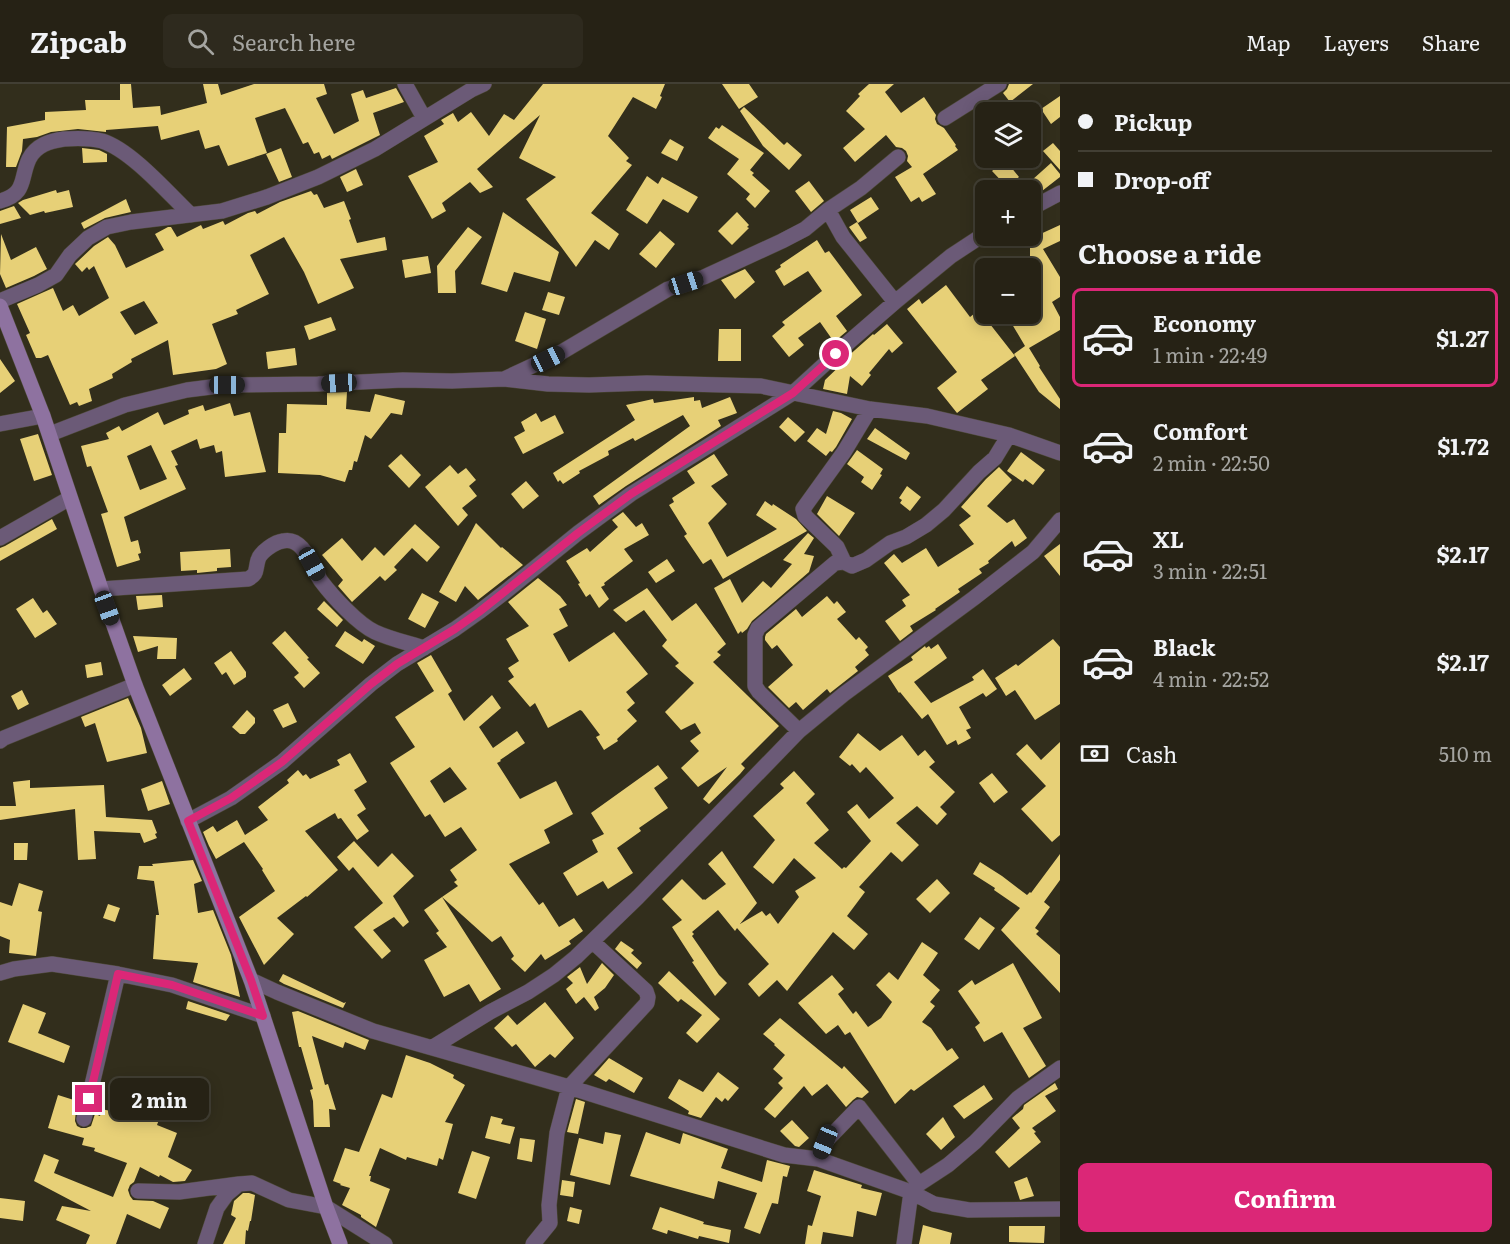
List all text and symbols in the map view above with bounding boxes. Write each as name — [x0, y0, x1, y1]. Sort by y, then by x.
search box — [163, 14, 583, 68]
text: Zipcab — [30, 20, 127, 62]
icon: search — [184, 25, 217, 58]
text: Search here — [232, 25, 355, 58]
text: Map — [1246, 26, 1291, 57]
text: Layers — [1324, 26, 1389, 57]
text: Share — [1422, 26, 1480, 57]
map controls — [975, 102, 1041, 324]
button: layers — [975, 102, 1041, 168]
text: Pickup — [1114, 105, 1192, 138]
text: Drop-off — [1114, 163, 1210, 196]
button: + — [975, 180, 1041, 246]
text: Choose a ride — [1078, 232, 1261, 272]
button: − — [975, 258, 1041, 324]
car — [666, 269, 706, 297]
text: Economy — [1153, 306, 1256, 339]
icon: car — [1081, 311, 1135, 365]
text: $1.27 — [1436, 321, 1489, 354]
text: 1 min · 22:49 — [1153, 339, 1267, 369]
route start — [822, 340, 849, 367]
car — [528, 343, 568, 375]
car — [321, 373, 357, 393]
car — [209, 376, 245, 394]
text: Comfort — [1153, 414, 1248, 447]
icon: car — [1081, 419, 1135, 473]
text: $1.72 — [1437, 429, 1489, 462]
text: 2 min · 22:50 — [1153, 447, 1270, 477]
text: XL — [1153, 522, 1184, 555]
icon: car — [1081, 527, 1135, 581]
text: $2.17 — [1436, 537, 1489, 570]
car — [295, 544, 329, 584]
text: 3 min · 22:51 — [1153, 555, 1267, 585]
car — [92, 588, 122, 628]
text: Black — [1153, 630, 1215, 663]
icon: car — [1081, 635, 1135, 689]
text: $2.17 — [1436, 645, 1489, 678]
text: 4 min · 22:52 — [1153, 663, 1269, 693]
icon: cash — [1078, 737, 1111, 770]
text: Cash — [1126, 737, 1177, 770]
text: 510 m — [1439, 738, 1492, 768]
callout: 2 min — [110, 1078, 209, 1120]
text: 2 min — [132, 1084, 187, 1114]
route end — [75, 1085, 102, 1112]
car — [810, 1122, 840, 1162]
button: Confirm — [1078, 1163, 1492, 1232]

